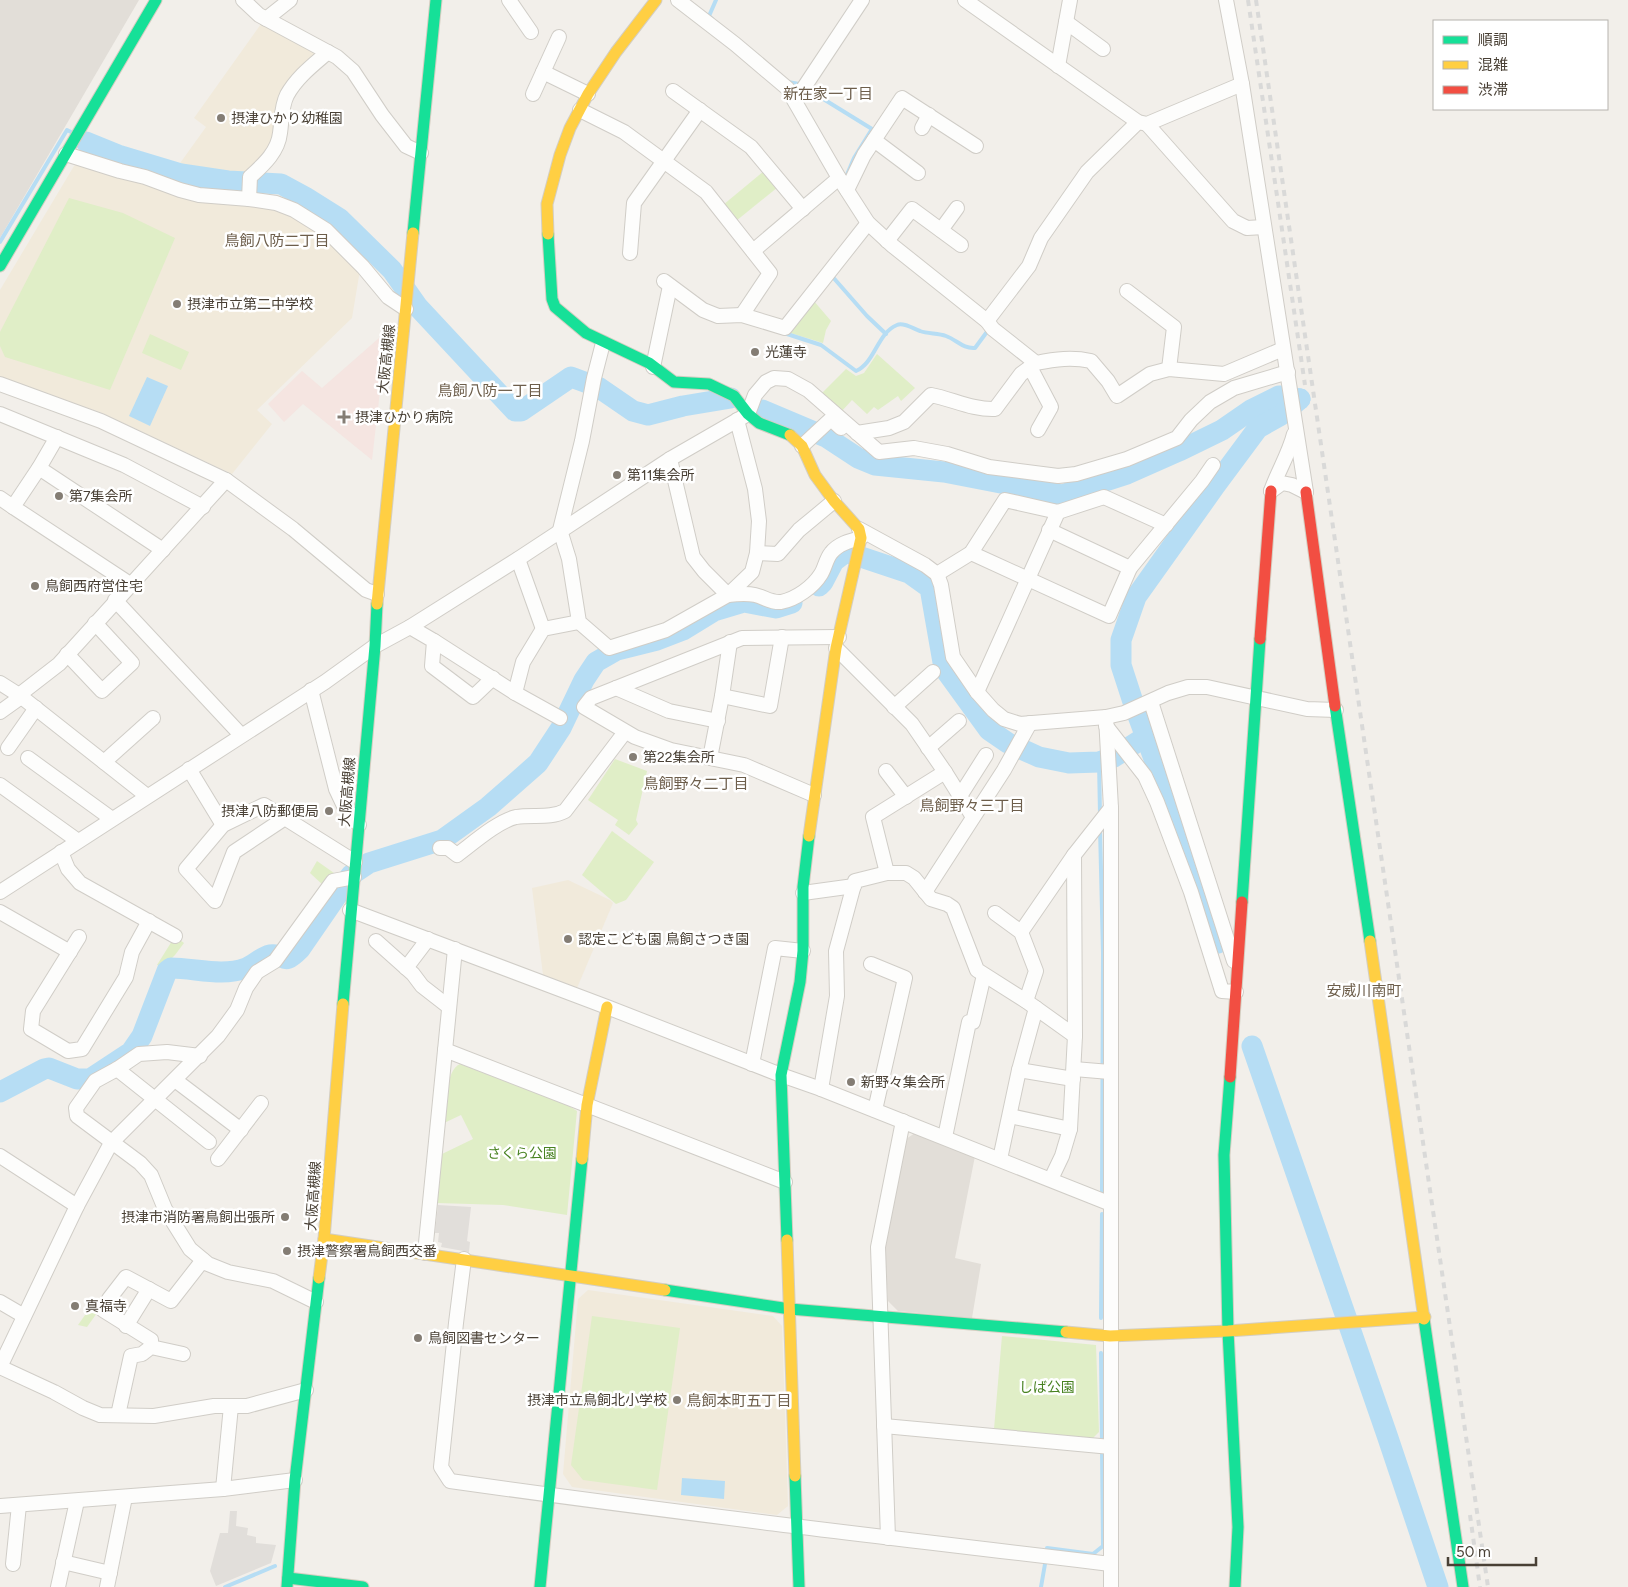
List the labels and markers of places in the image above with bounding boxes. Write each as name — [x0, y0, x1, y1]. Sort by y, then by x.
place label: 摂津ひかり幼稚園 — [231, 110, 343, 127]
marker: 摂津ひかり幼稚園 — [215, 112, 227, 124]
place label: 摂津市立第二中学校 — [187, 296, 313, 313]
marker: 摂津市立第二中学校 — [171, 298, 183, 310]
place label: 光蓮寺 — [765, 344, 807, 361]
marker: 光蓮寺 — [749, 346, 761, 358]
place label: 摂津ひかり病院 — [355, 409, 453, 426]
marker: 摂津ひかり病院 — [337, 410, 351, 424]
place label: 第11集会所 — [627, 467, 695, 484]
marker: 第11集会所 — [611, 469, 623, 481]
place label: 第7集会所 — [69, 488, 133, 505]
marker: 第7集会所 — [53, 490, 65, 502]
place label: 鳥飼西府営住宅 — [45, 578, 143, 595]
marker: 鳥飼西府営住宅 — [29, 580, 41, 592]
place label: 第22集会所 — [643, 749, 715, 766]
marker: 第22集会所 — [627, 751, 639, 763]
place label: 摂津八防郵便局 — [221, 803, 319, 820]
marker: 摂津八防郵便局 — [323, 805, 335, 817]
place label: 認定こども園 鳥飼さつき園 — [578, 931, 749, 948]
marker: 認定こども園 鳥飼さつき園 — [562, 933, 574, 945]
place label: 新野々集会所 — [861, 1074, 945, 1091]
marker: 新野々集会所 — [845, 1076, 857, 1088]
place label: 摂津市消防署鳥飼出張所 — [121, 1209, 275, 1226]
marker: 摂津市消防署鳥飼出張所 — [279, 1211, 291, 1223]
place label: 摂津警察署鳥飼西交番 — [297, 1243, 437, 1260]
marker: 摂津警察署鳥飼西交番 — [281, 1245, 293, 1257]
place label: 真福寺 — [85, 1298, 127, 1315]
marker: 真福寺 — [69, 1300, 81, 1312]
place label: 鳥飼図書センター — [428, 1330, 540, 1347]
marker: 鳥飼図書センター — [412, 1332, 424, 1344]
place label: 摂津市立鳥飼北小学校 — [527, 1392, 667, 1409]
marker: 摂津市立鳥飼北小学校 — [671, 1394, 683, 1406]

